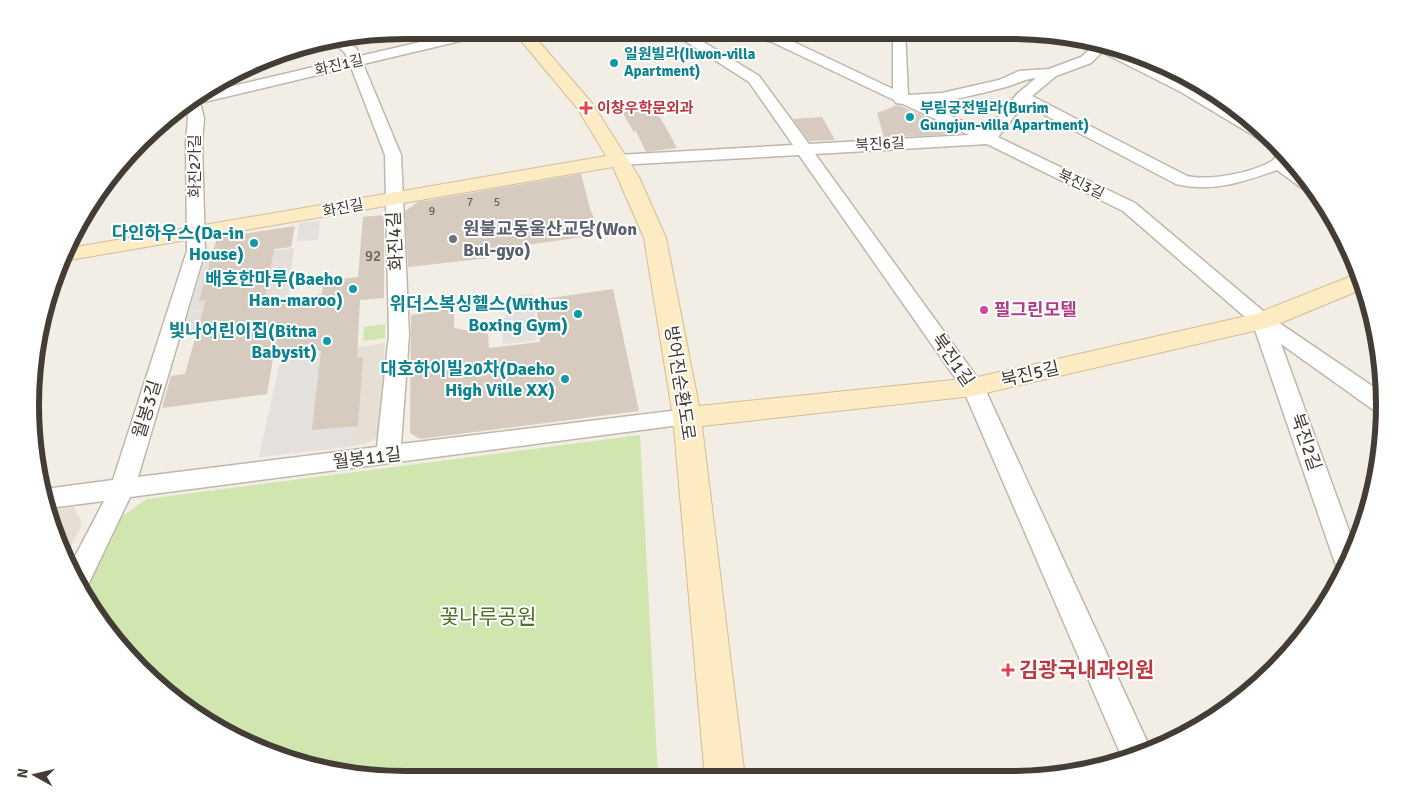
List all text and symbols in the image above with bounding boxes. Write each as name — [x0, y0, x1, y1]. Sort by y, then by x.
place label: 일원빌라(Ilwon-villa Apartment) — [624, 45, 756, 80]
street label: 화진1길 — [313, 51, 365, 79]
marker: 일원빌라(Ilwon-villa Apartment) — [608, 57, 620, 69]
place label: 이창우학문외과 — [597, 99, 694, 117]
place label: 부림궁전빌라(Burim Gungjun-villa Apartment) — [920, 99, 1089, 134]
marker: 이창우학문외과 — [579, 101, 593, 115]
marker: 부림궁전빌라(Burim Gungjun-villa Apartment) — [904, 111, 916, 123]
street label: 화진2가길 — [186, 134, 204, 198]
street label: 북진6길 — [855, 134, 905, 154]
street label: 북진3길 — [1055, 165, 1107, 203]
street label: 화진길 — [321, 195, 365, 221]
house number: 7 — [467, 195, 473, 210]
house number: 5 — [494, 195, 500, 210]
house number: 9 — [429, 204, 435, 219]
street label: 화진4길 — [382, 211, 408, 271]
place label: 원불교동울산교당(Won Bul-gyo) — [463, 218, 637, 261]
place label: 다인하우스(Da-in House) — [111, 222, 244, 265]
marker: 원불교동울산교당(Won Bul-gyo) — [447, 233, 459, 245]
marker: 다인하우스(Da-in House) — [248, 237, 260, 249]
house number: 92 — [365, 247, 381, 265]
place label: 배호한마루(Baeho Han-maroo) — [205, 268, 343, 311]
marker: 배호한마루(Baeho Han-maroo) — [347, 283, 359, 295]
place label: 위더스복싱헬스(Withus Boxing Gym) — [389, 293, 568, 336]
place label: 필그린모텔 — [994, 299, 1077, 321]
marker: 필그린모텔 — [978, 304, 990, 316]
marker: 위더스복싱헬스(Withus Boxing Gym) — [572, 308, 584, 320]
place label: 빛나어린이집(Bitna Babysit) — [169, 320, 317, 363]
street label: 방어진순환도로 — [660, 324, 700, 442]
street label: 북진1길 — [927, 329, 979, 391]
marker: 빛나어린이집(Bitna Babysit) — [321, 335, 333, 347]
street label: 북진5길 — [999, 357, 1061, 391]
place label: 대호하이빌20차(Daeho High Ville XX) — [380, 358, 555, 401]
marker: 대호하이빌20차(Daeho High Ville XX) — [559, 373, 571, 385]
street label: 월봉3길 — [128, 377, 166, 441]
street label: 북진2길 — [1286, 410, 1326, 474]
street label: 월봉11길 — [331, 443, 403, 473]
park label: 꽃나루공원 — [440, 604, 536, 630]
place label: 김광국내과의원 — [1019, 657, 1154, 683]
marker: 김광국내과의원 — [1001, 663, 1015, 677]
north arrow — [10, 750, 60, 800]
text: N — [14, 767, 32, 779]

